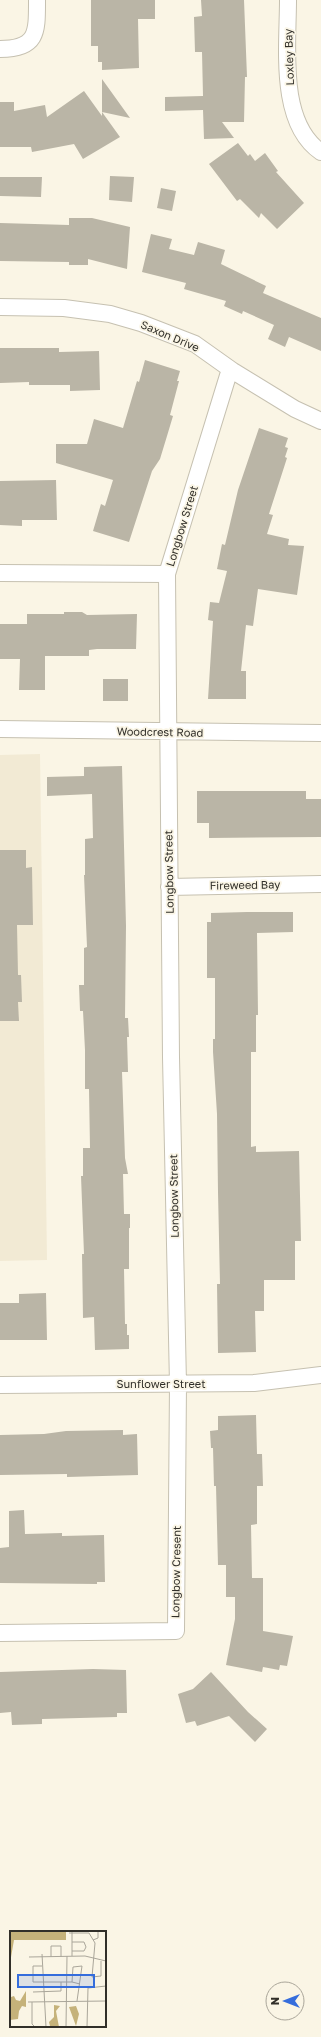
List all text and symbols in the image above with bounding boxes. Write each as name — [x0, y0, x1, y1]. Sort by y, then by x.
street label: Loxley Bay — [281, 29, 296, 86]
street label: Saxon Drive — [139, 317, 201, 354]
street label: Longbow Street — [163, 484, 200, 568]
street label: Woodcrest Road — [117, 724, 203, 739]
street label: Longbow Street — [161, 830, 176, 914]
street label: Fireweed Bay — [210, 877, 280, 892]
street label: Longbow Street — [166, 1154, 181, 1238]
street label: Sunflower Street — [116, 1377, 206, 1390]
street label: Longbow Cresent — [168, 1526, 183, 1618]
inset map — [10, 1931, 106, 2027]
north arrow — [265, 1981, 305, 2021]
text: N — [268, 1997, 281, 2005]

